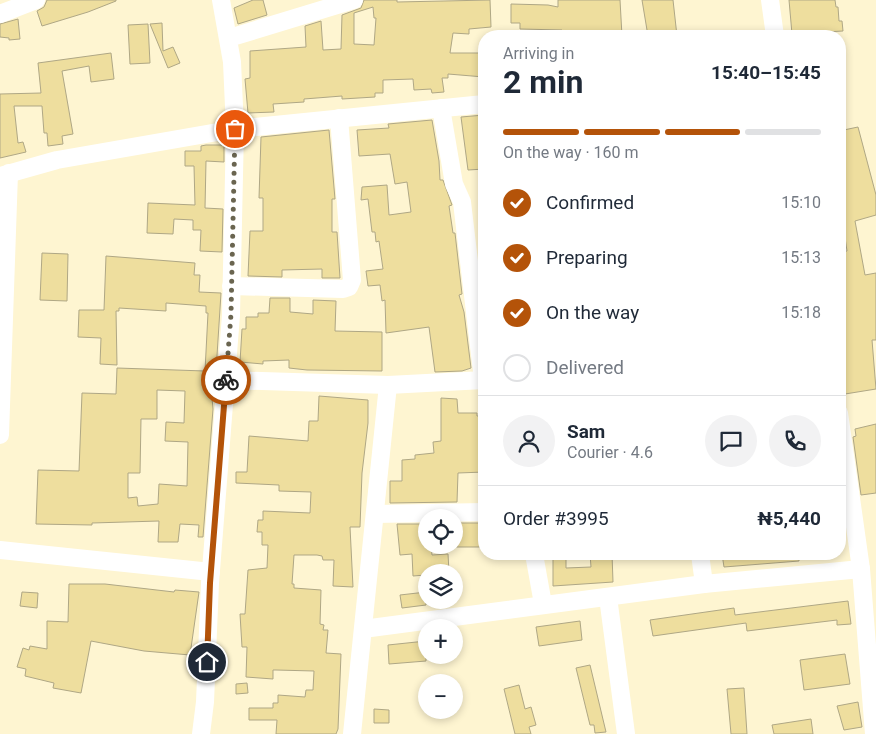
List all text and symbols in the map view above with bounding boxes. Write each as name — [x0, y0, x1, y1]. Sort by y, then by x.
text: Arriving in — [503, 44, 574, 63]
text: 15:40–15:45 — [711, 61, 821, 84]
text: 2 min — [503, 63, 583, 101]
pin — [214, 108, 256, 150]
icon: bag — [221, 115, 249, 143]
text: On the way · 160 m — [503, 143, 639, 162]
icon: check — [503, 189, 531, 217]
text: Confirmed — [546, 191, 634, 214]
text: 15:10 — [781, 193, 821, 212]
icon: check — [503, 244, 531, 272]
text: Preparing — [546, 246, 628, 269]
text: 15:13 — [781, 248, 821, 267]
icon: check — [503, 299, 531, 327]
text: On the way — [546, 301, 639, 324]
text: 15:18 — [781, 303, 821, 322]
courier — [201, 355, 251, 405]
text: Delivered — [546, 356, 624, 379]
icon: bike — [212, 366, 240, 394]
button: person — [503, 415, 555, 467]
button: chat — [705, 415, 757, 467]
button: phone — [769, 415, 821, 467]
text: Sam — [567, 420, 605, 443]
text: Courier · 4.6 — [567, 443, 653, 462]
text: Order #3995 — [503, 507, 609, 530]
text: ₦5,440 — [757, 507, 821, 530]
map controls — [418, 509, 463, 719]
button: locate — [418, 509, 463, 554]
button: layers — [418, 564, 463, 609]
button: + — [418, 619, 463, 664]
pin — [186, 641, 228, 683]
icon: home — [193, 648, 221, 676]
button: − — [418, 674, 463, 719]

